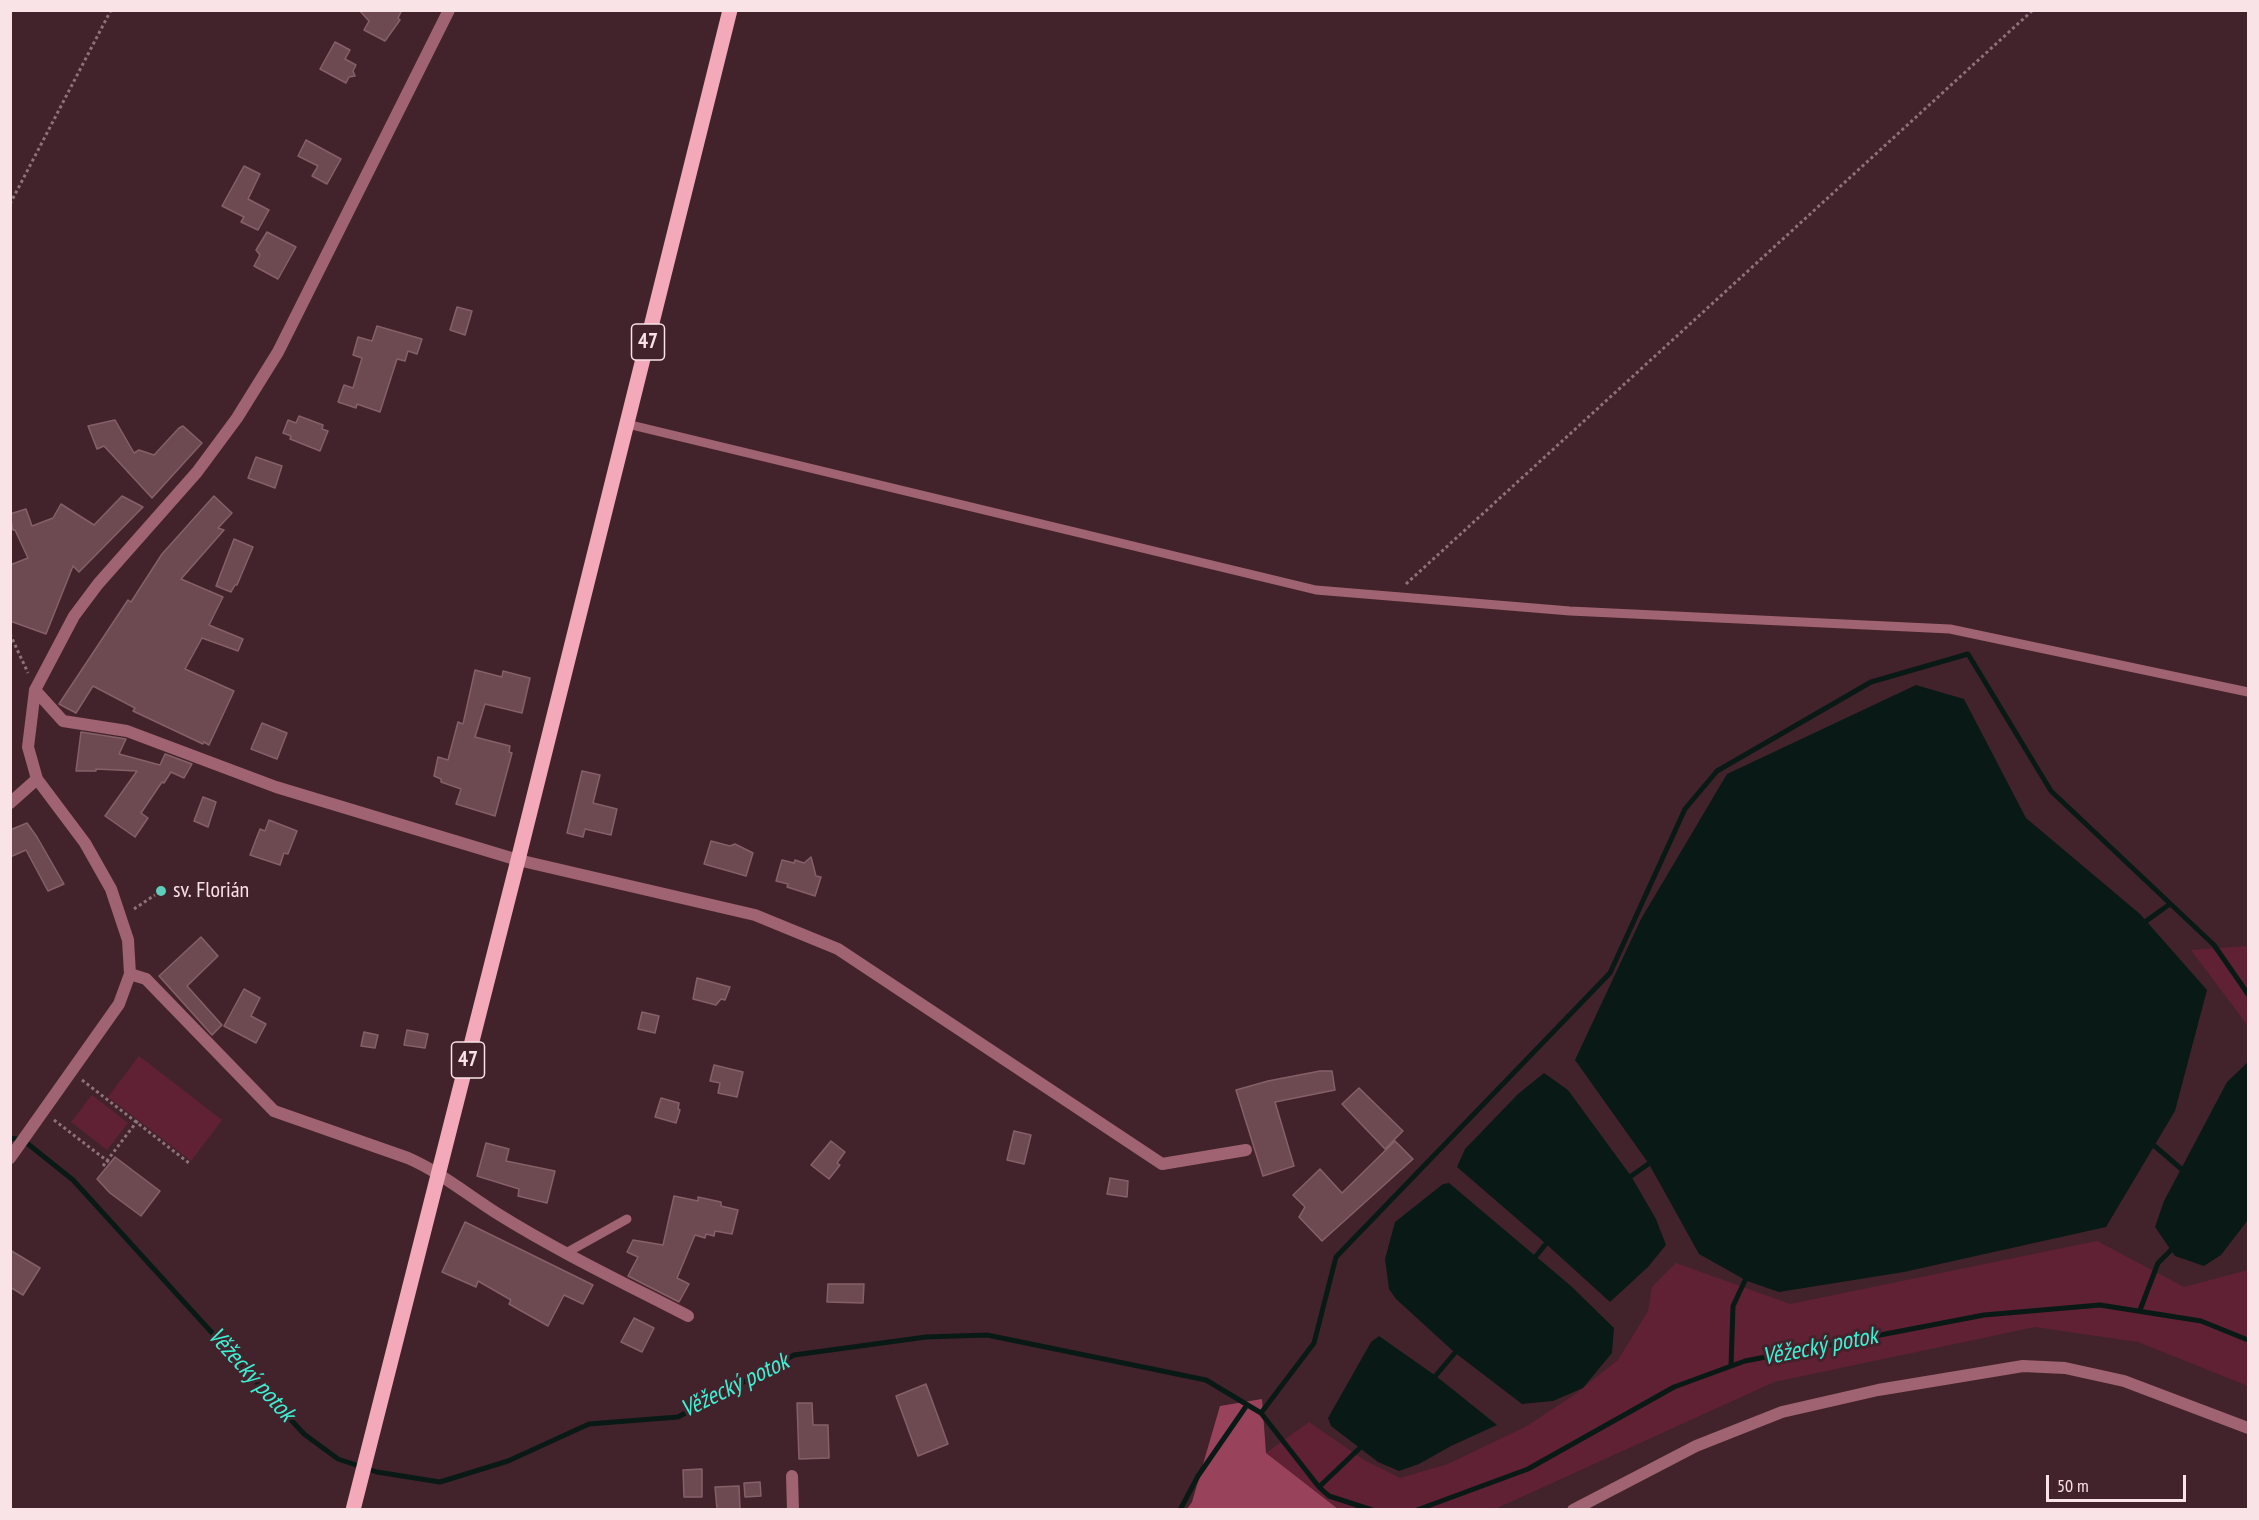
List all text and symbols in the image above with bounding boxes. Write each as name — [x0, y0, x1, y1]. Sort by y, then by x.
road number: 47 — [632, 324, 664, 360]
place label: sv. Florián — [173, 878, 249, 904]
marker: sv. Florián — [154, 884, 168, 898]
road number: 47 — [452, 1042, 484, 1078]
water label: Věžecký potok — [201, 1322, 301, 1428]
water label: Věžecký potok — [1760, 1322, 1880, 1372]
water label: Věžecký potok — [676, 1348, 794, 1424]
scale bar — [2049, 1463, 2188, 1501]
text: 50 m — [2057, 1474, 2089, 1497]

